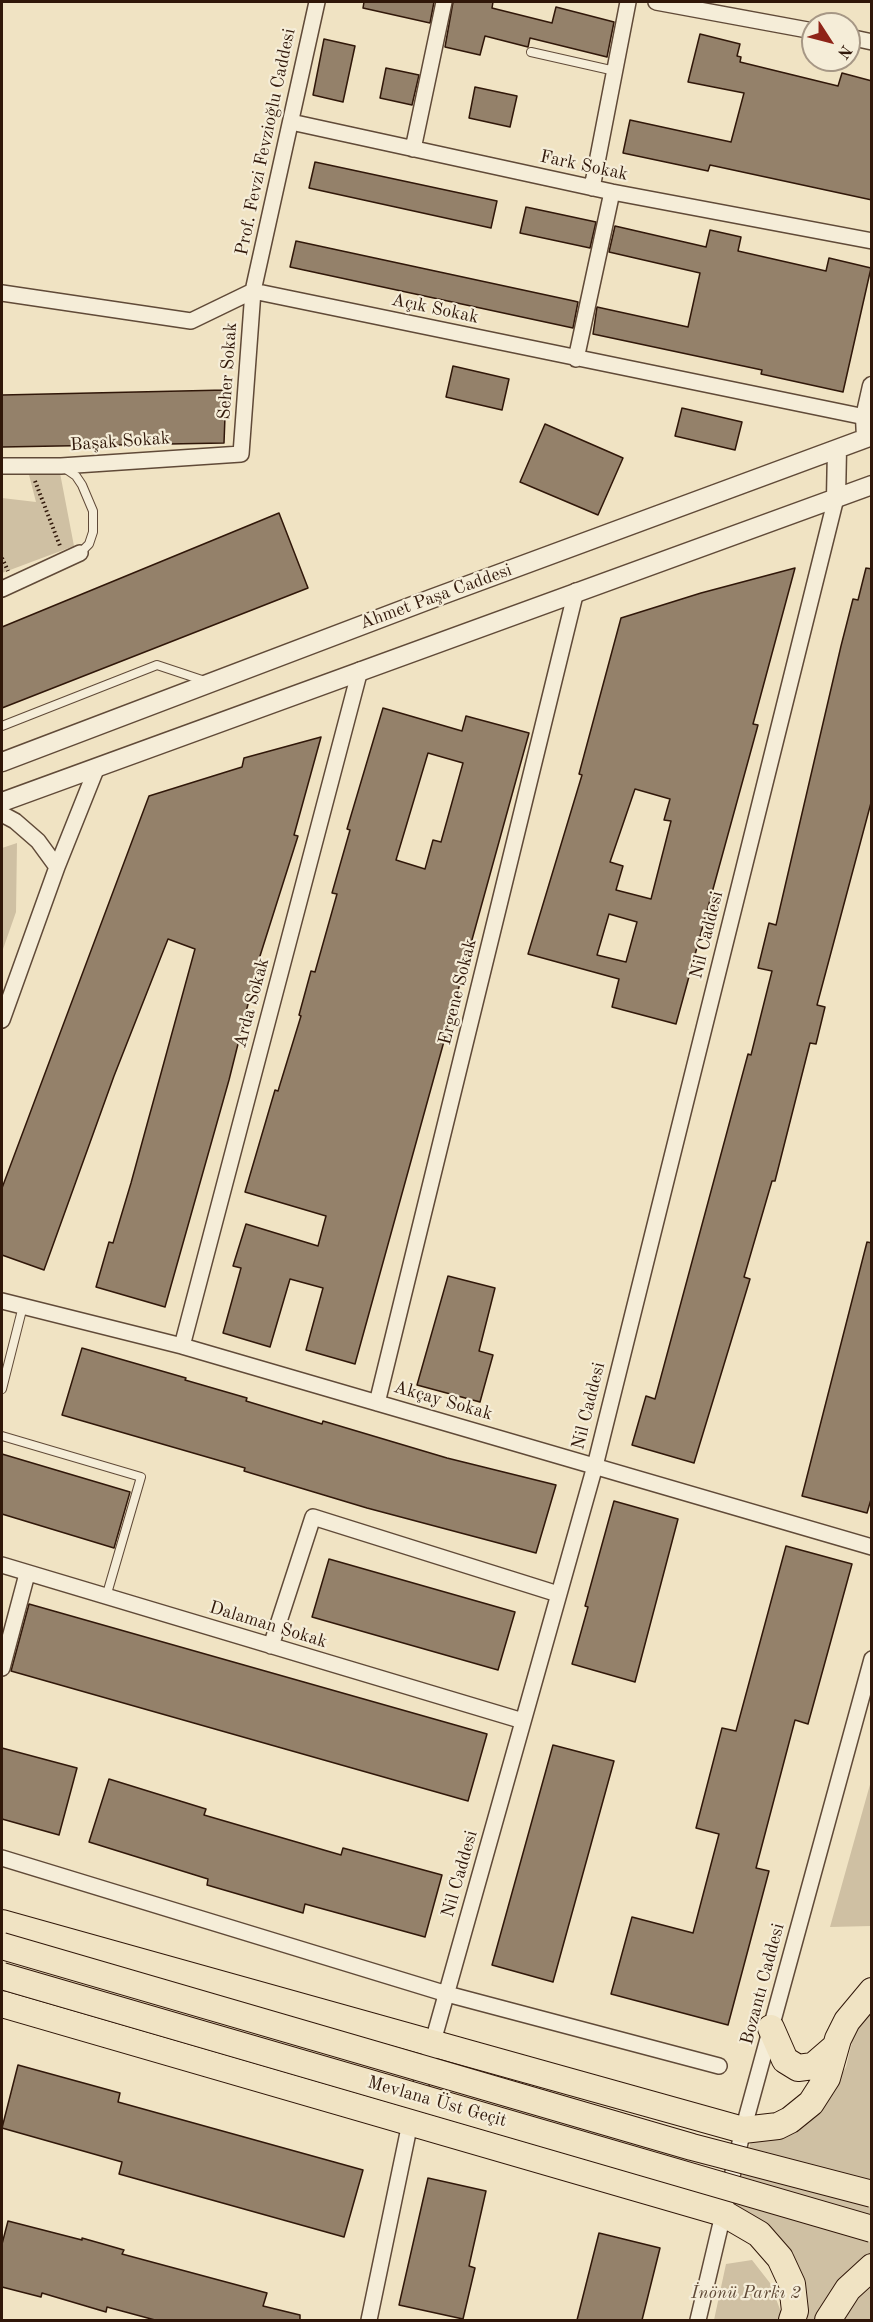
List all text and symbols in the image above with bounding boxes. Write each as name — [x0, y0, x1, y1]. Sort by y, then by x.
north arrow — [801, 12, 861, 72]
street label: Prof. Fevzi Fevzioğlu Caddesi — [231, 27, 301, 257]
text: N — [834, 42, 854, 61]
street label: Fark Sokak — [538, 146, 630, 186]
street label: Açık Sokak — [389, 289, 481, 329]
street label: Seher Sokak — [214, 322, 242, 420]
street label: Başak Sokak — [69, 428, 171, 456]
street label: Ahmet Paşa Caddesi — [357, 559, 515, 635]
street label: Nil Caddesi — [686, 889, 728, 981]
street label: Ergene Sokak — [434, 937, 482, 1047]
street label: Arda Sokak — [230, 956, 274, 1050]
street label: Nil Caddesi — [568, 1360, 610, 1452]
street label: Akçay Sokak — [391, 1377, 495, 1425]
street label: Dalaman Sokak — [206, 1597, 330, 1653]
street label: Nil Caddesi — [437, 1828, 483, 1920]
street label: Bozantı Caddesi — [736, 1921, 790, 2047]
street label: Mevlana Üst Geçit — [365, 2072, 509, 2132]
park label: İnönü Parkı 2 — [691, 2282, 801, 2304]

